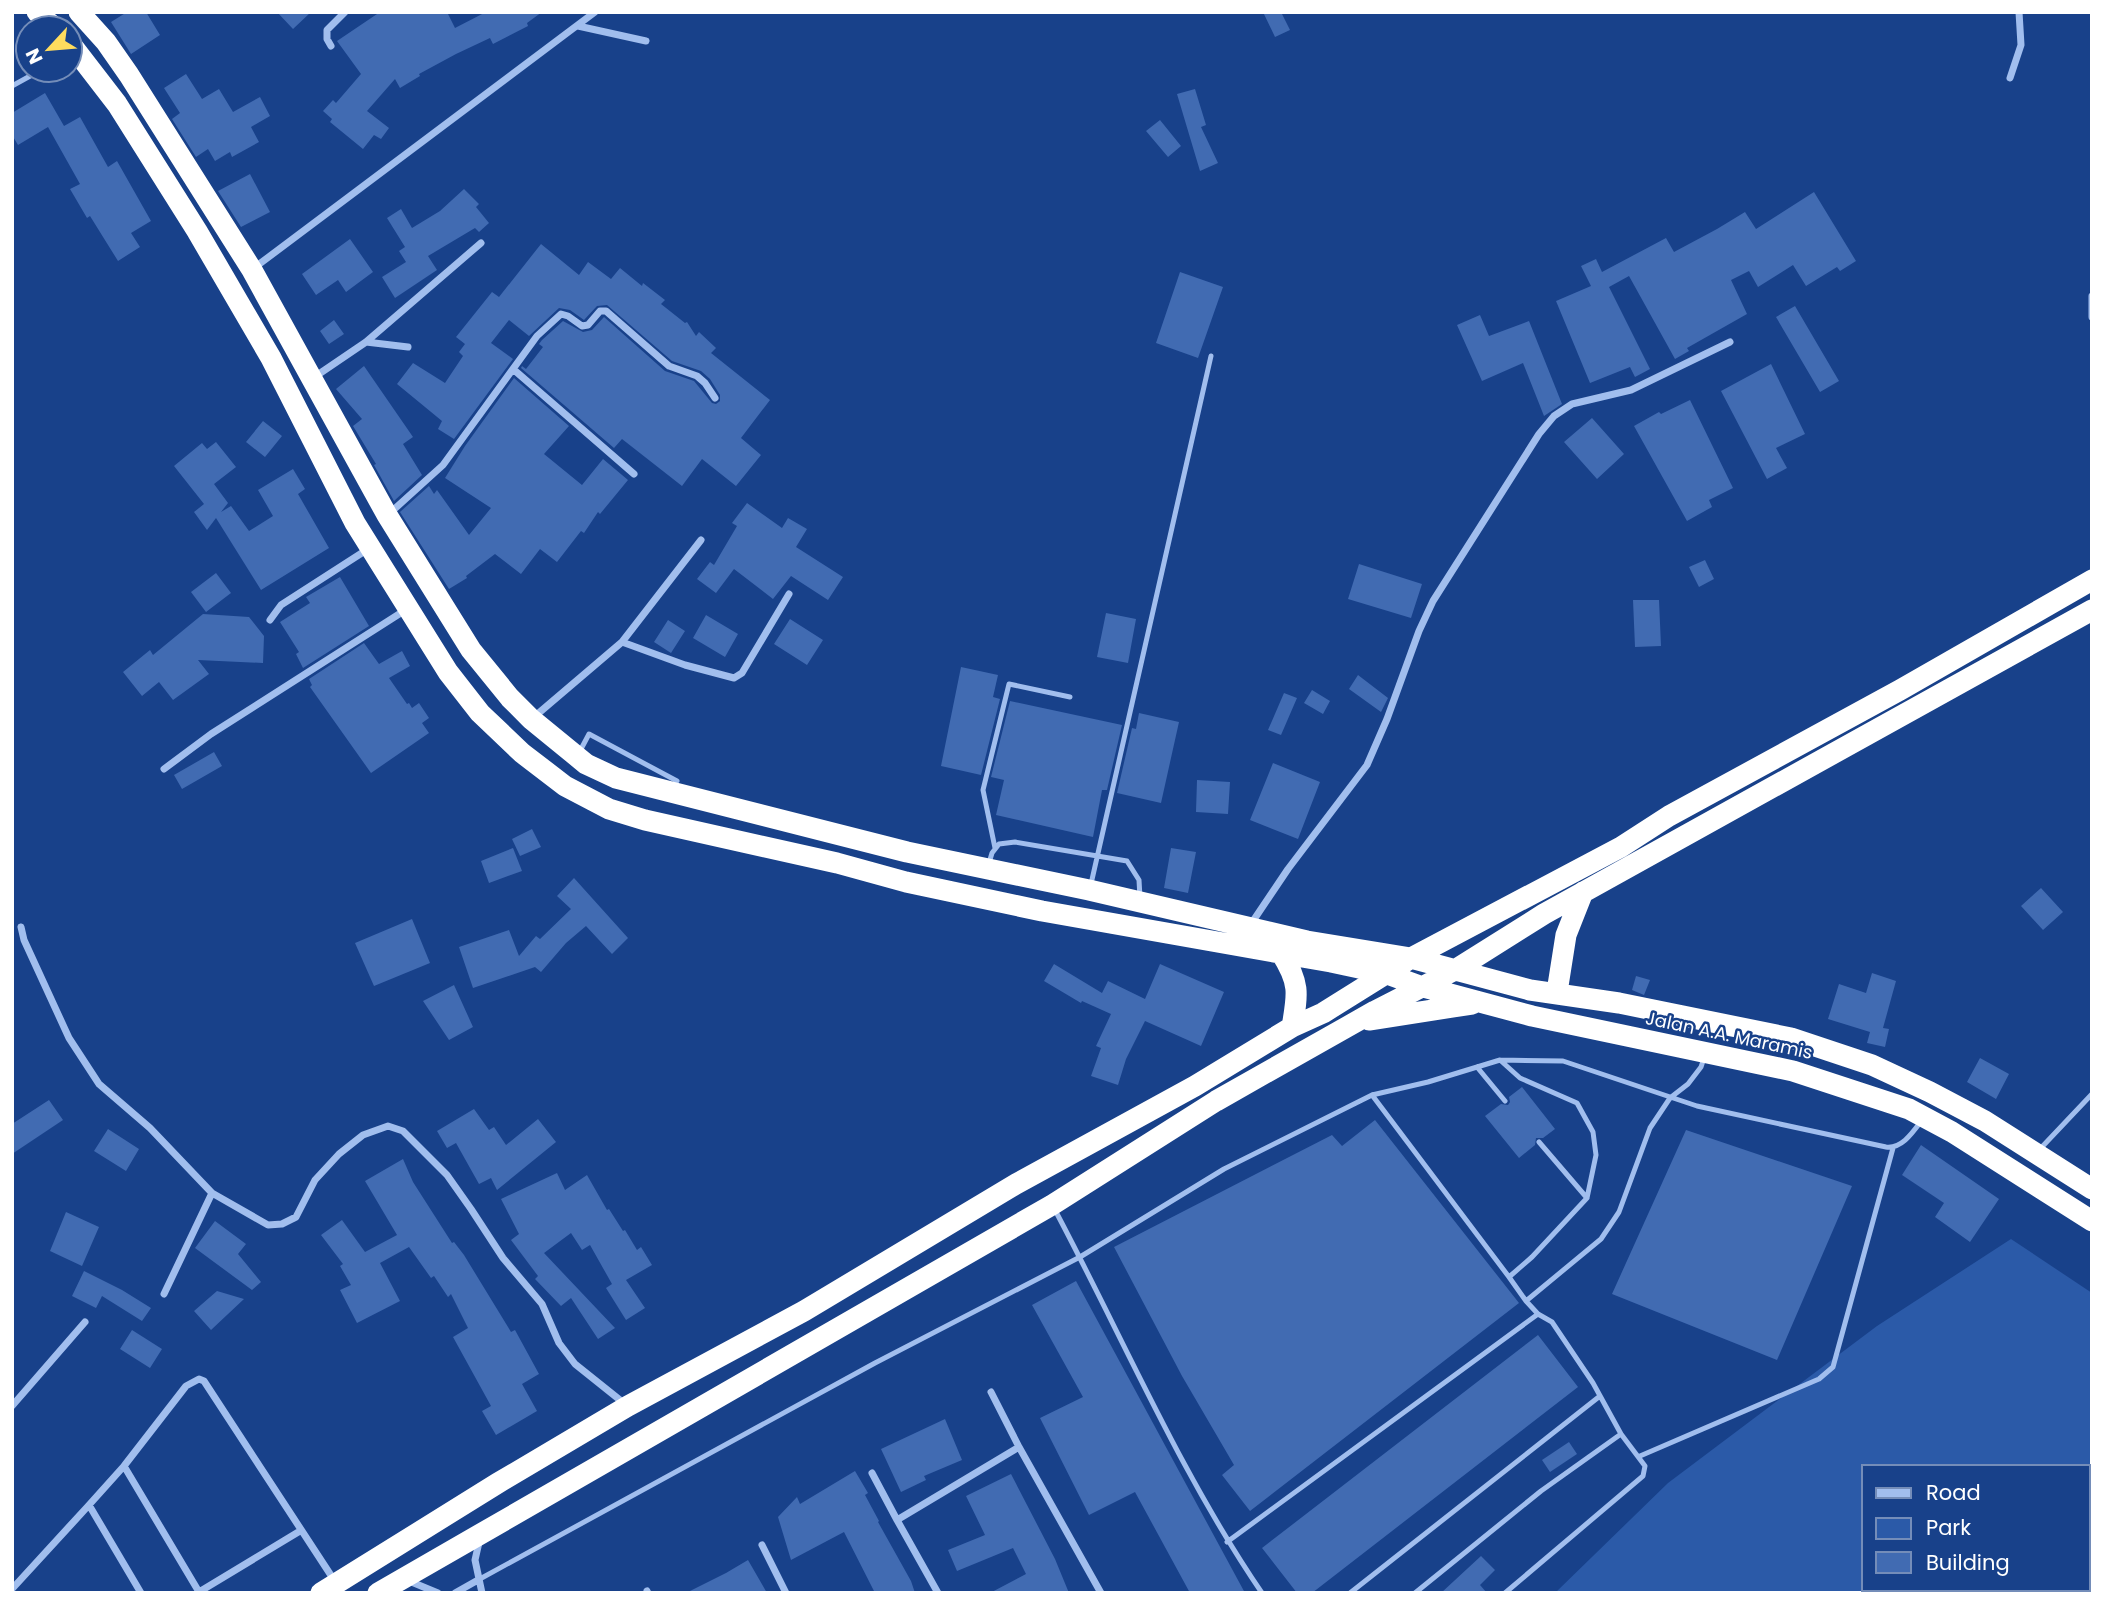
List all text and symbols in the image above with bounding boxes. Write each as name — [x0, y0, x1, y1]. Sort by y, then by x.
north arrow — [14, 14, 84, 84]
text: N — [19, 44, 49, 69]
street label: Jalan A.A. Maramis — [1643, 1005, 1815, 1065]
legend — [1862, 1465, 2090, 1591]
text: Road — [1926, 1478, 1981, 1507]
text: Park — [1926, 1513, 1971, 1542]
text: Building — [1926, 1548, 2010, 1577]

